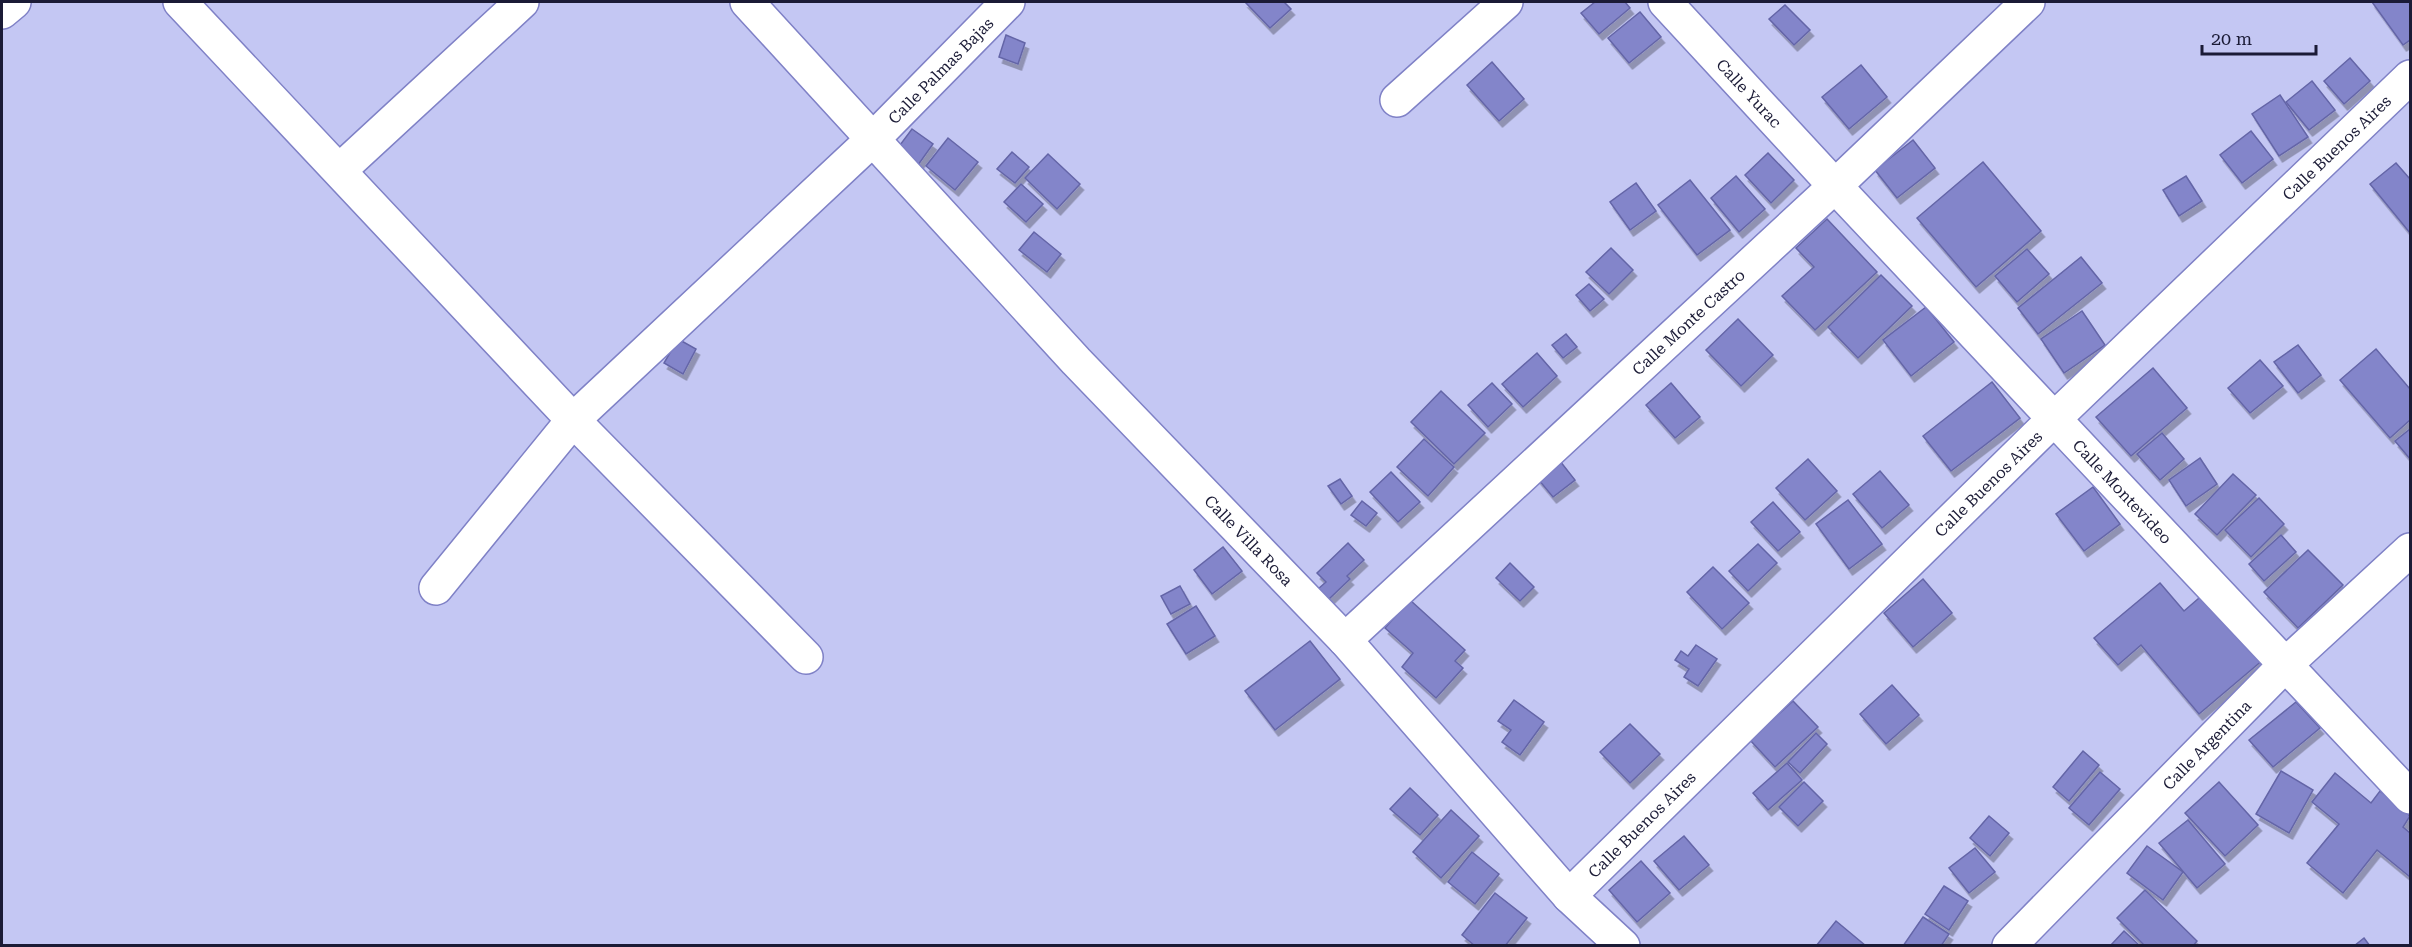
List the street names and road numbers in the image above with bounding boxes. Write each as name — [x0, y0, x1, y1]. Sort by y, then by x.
street label: Calle Palmas Bajas — [884, 13, 997, 128]
street label: Calle Yurac — [1713, 55, 1786, 131]
street label: Calle Buenos Aires — [2278, 91, 2395, 204]
street label: Calle Monte Castro — [1628, 265, 1749, 379]
street label: Calle Buenos Aires — [1931, 426, 2046, 541]
street label: Calle Montevideo — [2069, 435, 2176, 548]
street label: Calle Villa Rosa — [1201, 491, 1297, 590]
street label: Calle Argentina — [2158, 696, 2255, 794]
street label: Calle Buenos Aires — [1584, 767, 1700, 881]

